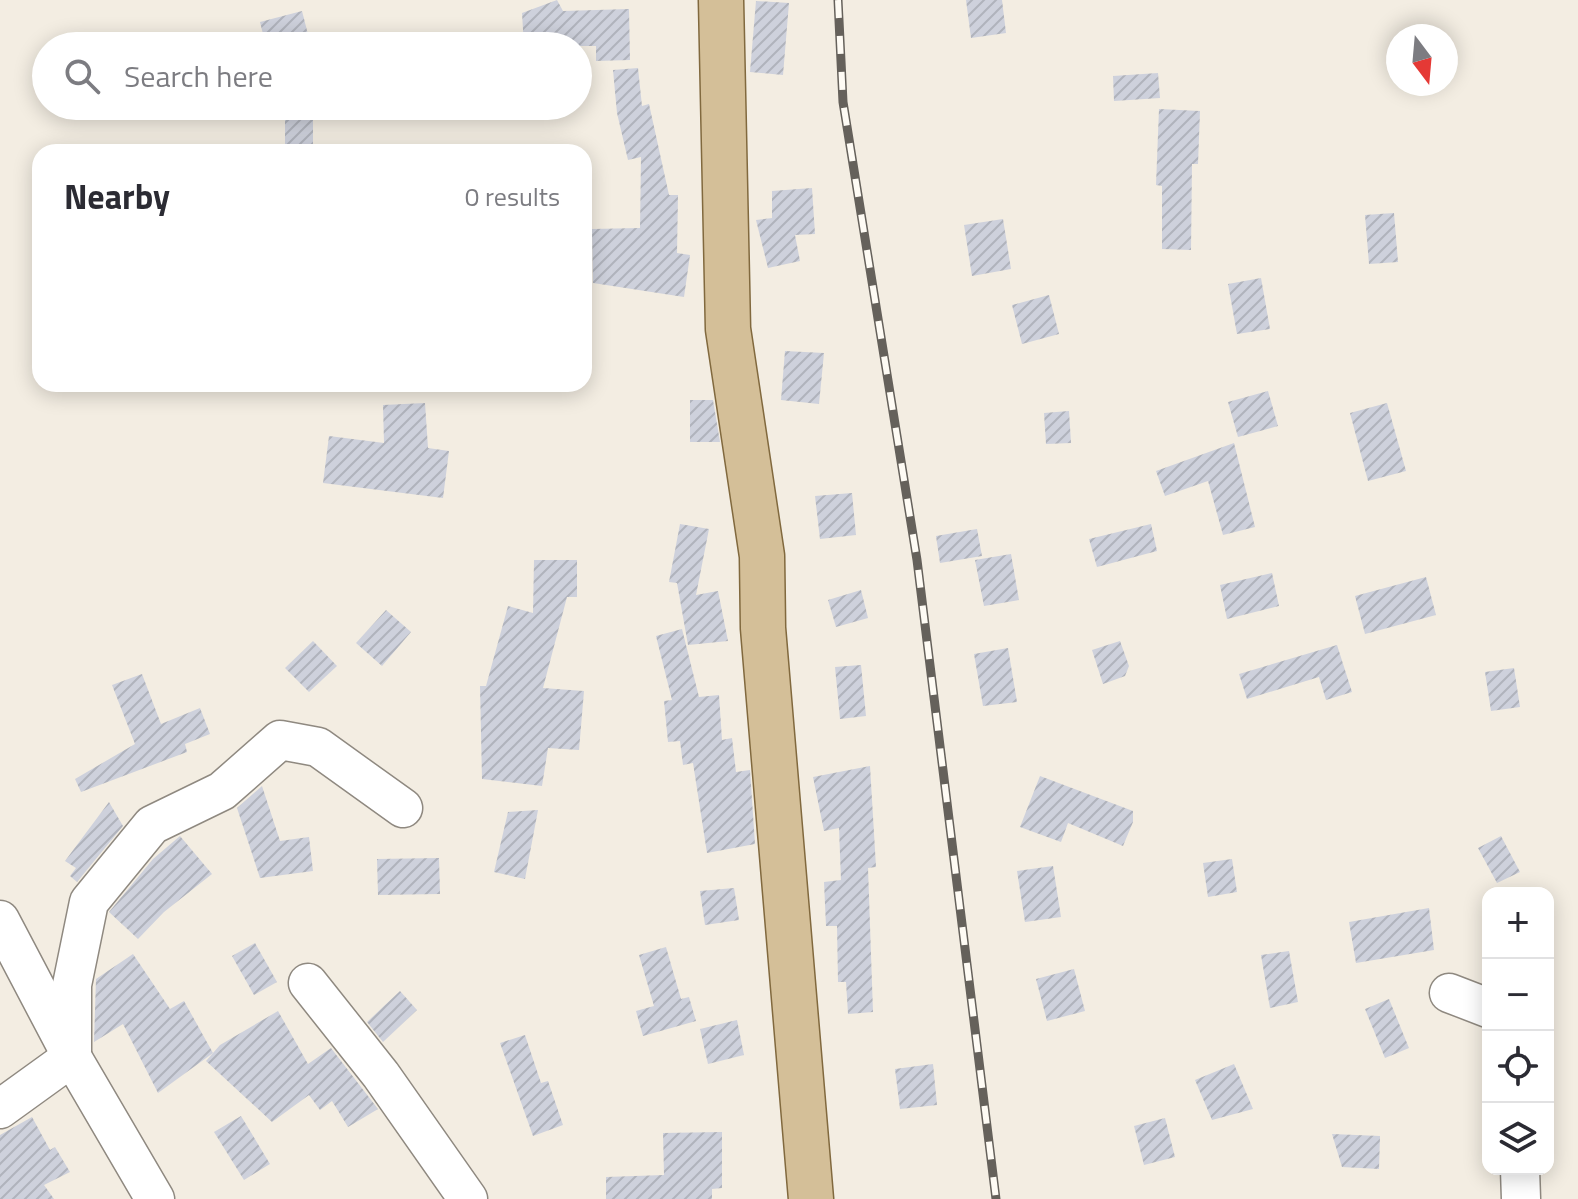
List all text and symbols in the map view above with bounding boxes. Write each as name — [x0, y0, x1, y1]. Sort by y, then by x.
north arrow — [1386, 24, 1458, 96]
search box — [32, 32, 592, 120]
text: Search here — [124, 53, 273, 99]
icon: search — [60, 54, 104, 98]
text: Nearby — [64, 170, 170, 222]
text: 0 results — [465, 177, 560, 216]
map controls — [1482, 887, 1554, 1175]
button: + — [1482, 887, 1554, 959]
button: − — [1482, 959, 1554, 1031]
button: locate — [1482, 1031, 1554, 1103]
button: layers — [1482, 1103, 1554, 1175]

